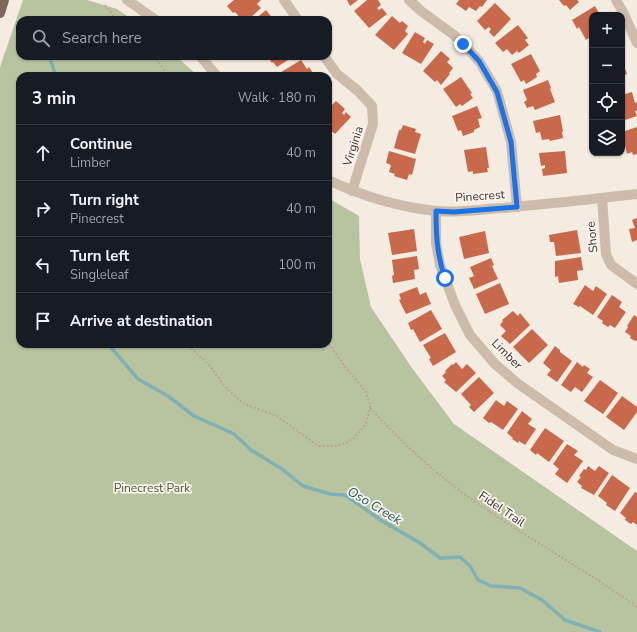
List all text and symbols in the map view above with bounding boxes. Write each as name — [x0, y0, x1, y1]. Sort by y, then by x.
map controls — [589, 12, 625, 156]
button: + — [589, 12, 625, 48]
search box — [16, 16, 332, 60]
icon: search — [30, 27, 52, 49]
text: Search here — [62, 28, 142, 48]
route end — [454, 35, 472, 53]
button: − — [589, 48, 625, 84]
button: locate — [589, 84, 625, 120]
text: 3 min — [32, 87, 76, 110]
text: Walk · 180 m — [238, 89, 316, 107]
button: layers — [589, 120, 625, 156]
street label: Virginia — [339, 124, 367, 169]
text: Continue — [70, 134, 132, 154]
icon: ahead — [32, 142, 54, 164]
text: 40 m — [286, 144, 316, 162]
text: Limber — [70, 154, 110, 172]
street label: Pinecrest — [455, 186, 506, 206]
text: Turn right — [70, 190, 139, 210]
icon: right — [32, 198, 54, 220]
text: 40 m — [286, 200, 316, 218]
text: Pinecrest — [70, 210, 124, 228]
street label: Shore — [582, 221, 602, 253]
text: Turn left — [70, 246, 129, 266]
icon: left — [32, 254, 54, 276]
text: 100 m — [278, 256, 316, 274]
text: Singleleaf — [70, 266, 129, 284]
route start — [436, 269, 454, 287]
icon: arrive — [32, 310, 54, 332]
text: Arrive at destination — [70, 311, 213, 331]
street label: Limber — [488, 335, 526, 373]
park label: Pinecrest Park — [114, 480, 191, 496]
water label: Oso Creek — [344, 483, 405, 529]
street label: Fidel Trail — [476, 488, 529, 531]

